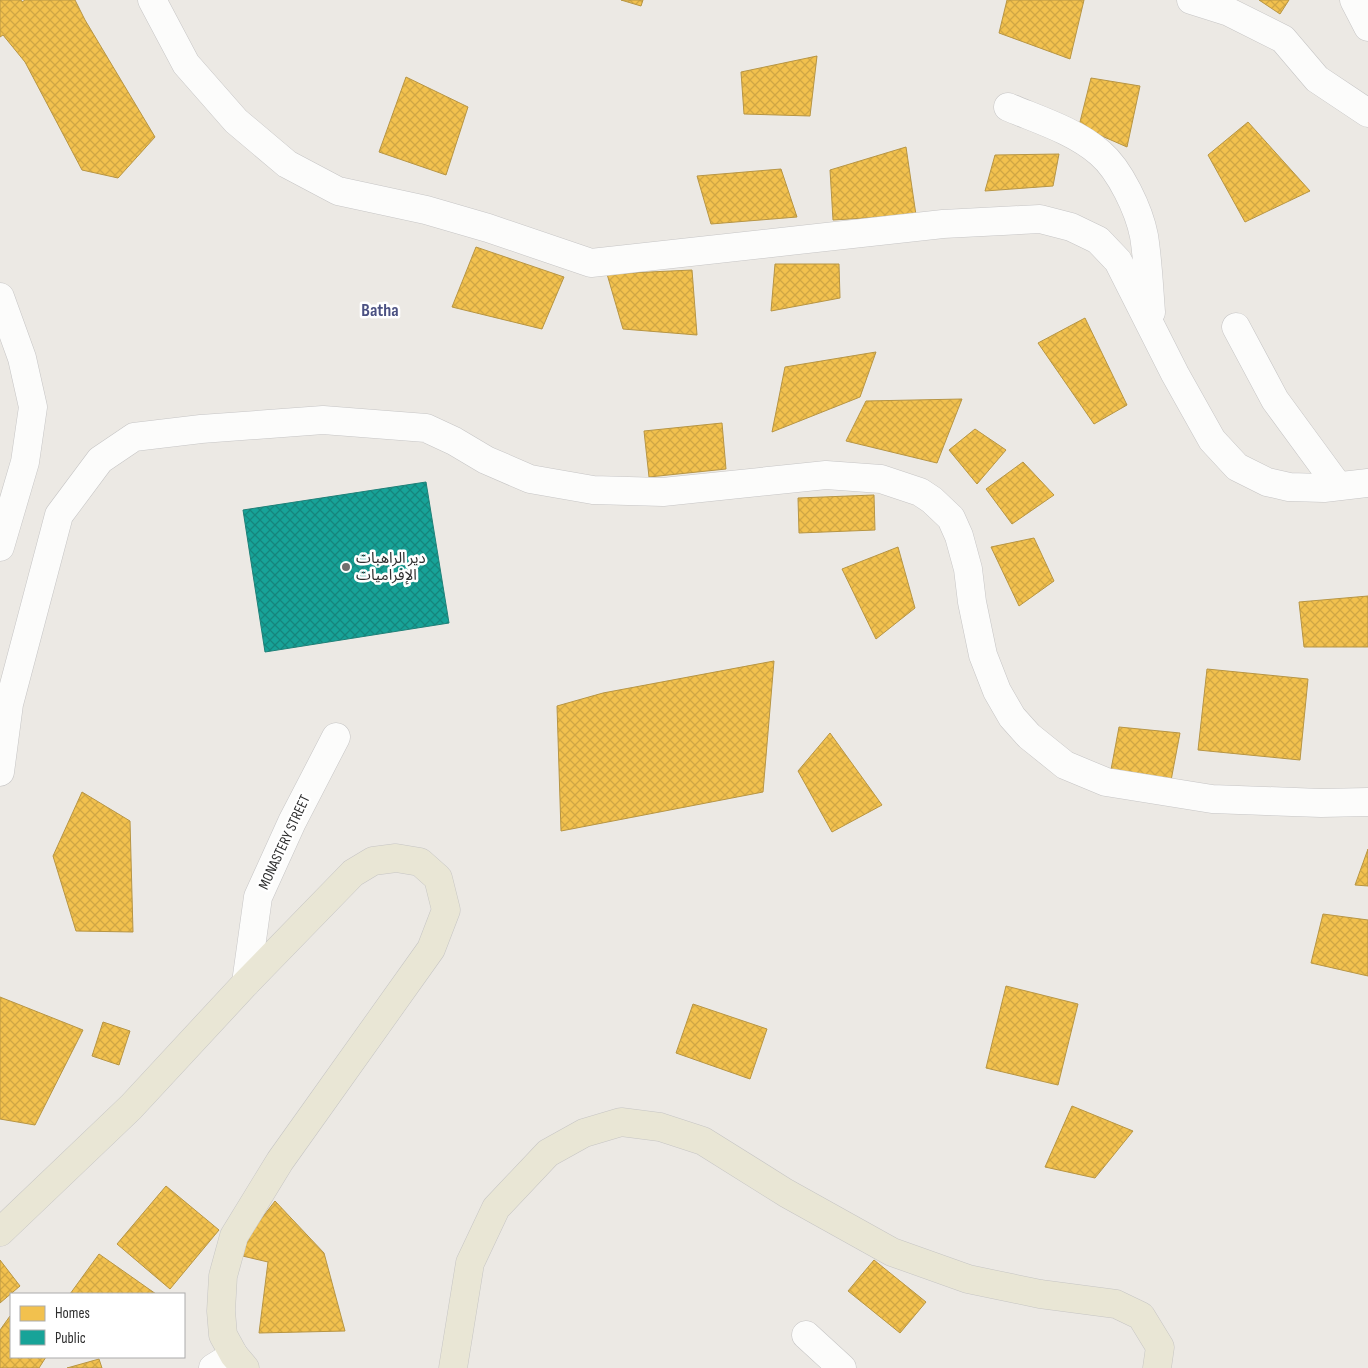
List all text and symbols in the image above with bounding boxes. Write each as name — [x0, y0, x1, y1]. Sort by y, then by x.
district label: Batha — [361, 300, 399, 321]
place label: دير الراهبات الإفراميات — [356, 549, 426, 585]
marker: دير الراهبات الإفراميات — [340, 561, 352, 573]
street label: MONASTERY STREET — [254, 792, 315, 892]
legend — [10, 1293, 185, 1358]
text: Homes — [55, 1304, 90, 1323]
text: Public — [55, 1329, 86, 1348]

